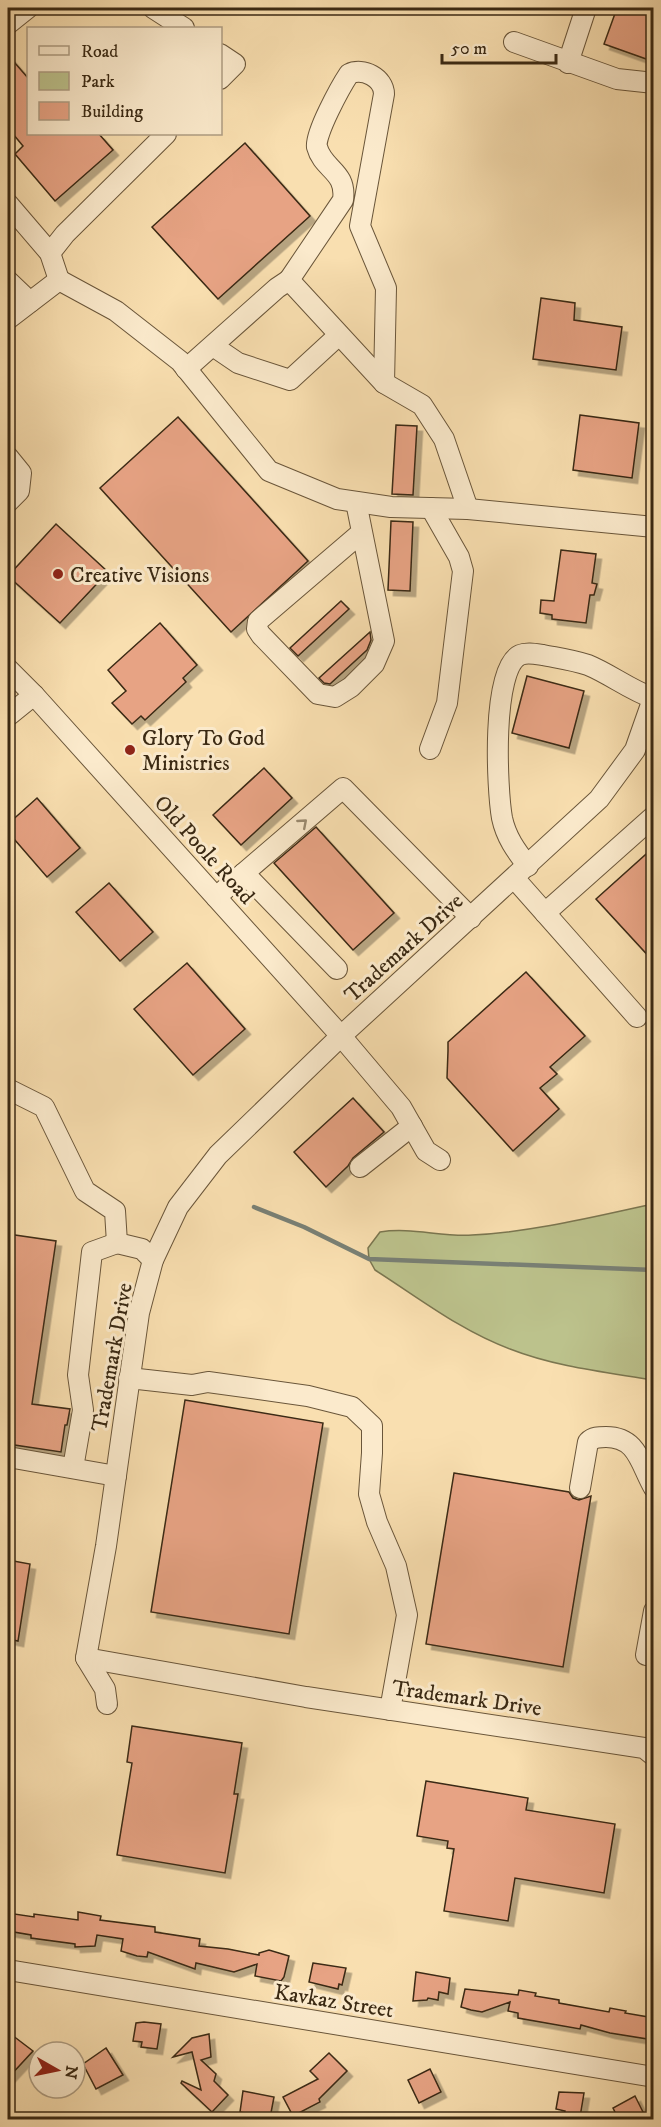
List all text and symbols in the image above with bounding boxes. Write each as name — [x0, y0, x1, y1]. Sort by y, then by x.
legend — [27, 27, 222, 135]
scale bar — [442, 27, 556, 65]
text: 50 m — [451, 38, 487, 60]
text: Road — [81, 41, 118, 63]
text: Park — [81, 71, 115, 93]
text: Building — [81, 101, 143, 123]
place label: Creative Visions — [70, 562, 209, 589]
marker: Creative Visions — [51, 567, 65, 581]
place label: Glory To God Ministries — [142, 725, 265, 777]
marker: Glory To God Ministries — [123, 743, 137, 757]
street label: Old Poole Road — [148, 790, 260, 910]
one-way arrow — [296, 819, 306, 830]
street label: Trademark Drive — [339, 888, 469, 1009]
street label: Trademark Drive — [86, 1281, 139, 1434]
street label: Trademark Drive — [390, 1675, 543, 1722]
street label: Kavkaz Street — [272, 1979, 395, 2024]
north arrow — [27, 2040, 87, 2100]
text: N — [60, 2064, 82, 2080]

